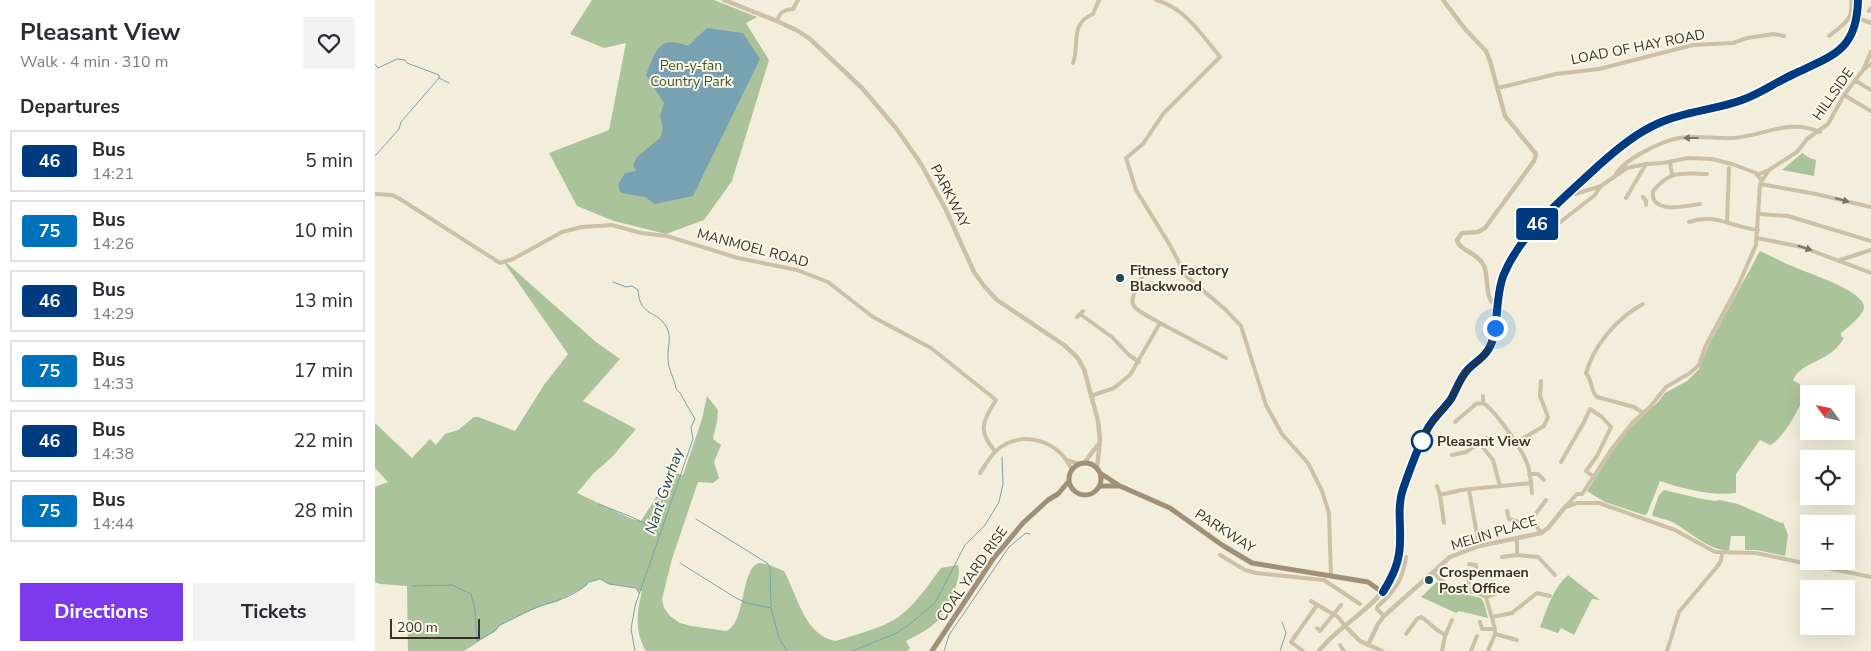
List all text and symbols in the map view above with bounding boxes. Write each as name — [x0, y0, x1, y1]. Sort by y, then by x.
text: Pleasant View — [20, 16, 180, 48]
button: heart — [303, 17, 355, 69]
street label: LOAD OF HAY ROAD — [1569, 25, 1707, 69]
text: Walk · 4 min · 310 m — [20, 51, 168, 73]
park label: Pen-y-fan Country Park — [650, 56, 733, 91]
street label: HILLSIDE — [1808, 64, 1858, 124]
text: Departures — [20, 94, 120, 120]
one-way arrow — [1683, 134, 1699, 142]
text: Bus — [92, 137, 125, 163]
text: 5 min — [305, 148, 353, 174]
text: 46 — [39, 149, 60, 173]
street label: PARKWAY — [926, 161, 974, 231]
text: 14:21 — [92, 163, 134, 185]
one-way arrow — [1835, 197, 1850, 205]
text: Bus — [92, 207, 125, 233]
line badge: 46 — [1515, 208, 1559, 240]
text: 46 — [1526, 212, 1548, 236]
text: 10 min — [294, 218, 353, 244]
text: 75 — [39, 219, 60, 243]
street label: MANMOEL ROAD — [695, 224, 811, 272]
text: 14:26 — [92, 233, 134, 255]
one-way arrow — [1797, 245, 1812, 253]
place label: Fitness Factory Blackwood — [1130, 261, 1229, 296]
marker: Fitness Factory Blackwood — [1114, 272, 1126, 284]
text: Bus — [92, 277, 125, 303]
text: 13 min — [294, 288, 353, 314]
text: 46 — [39, 289, 60, 313]
text: 14:29 — [92, 303, 134, 325]
your location — [1483, 316, 1508, 341]
text: Bus — [92, 347, 125, 373]
text: 17 min — [294, 358, 353, 384]
text: 75 — [39, 359, 60, 383]
text: 14:33 — [92, 373, 134, 395]
north arrow — [1800, 385, 1855, 440]
map controls — [1800, 385, 1855, 635]
text: Bus — [92, 417, 125, 443]
text: 22 min — [294, 428, 353, 454]
text: 46 — [39, 429, 60, 453]
marker: Pleasant View — [1411, 430, 1433, 452]
place label: Pleasant View — [1437, 432, 1531, 451]
text: 14:38 — [92, 443, 134, 465]
water label: Nant Gwrhay — [640, 444, 688, 537]
button: locate — [1800, 450, 1855, 505]
text: Bus — [92, 487, 125, 513]
text: 28 min — [294, 498, 353, 524]
text: 75 — [39, 499, 60, 523]
street label: PARKWAY — [1191, 504, 1259, 558]
street label: MELIN PLACE — [1449, 511, 1539, 555]
text: 14:44 — [92, 513, 134, 535]
button: + — [1800, 515, 1855, 570]
street label: COAL YARD RISE — [932, 523, 1012, 625]
place label: Crospenmaen Post Office — [1439, 563, 1529, 598]
marker: Crospenmaen Post Office — [1423, 574, 1435, 586]
button: − — [1800, 580, 1855, 635]
button: Directions — [20, 583, 183, 641]
button: Tickets — [193, 583, 355, 641]
scale bar — [390, 616, 480, 639]
text: 200 m — [397, 618, 438, 637]

